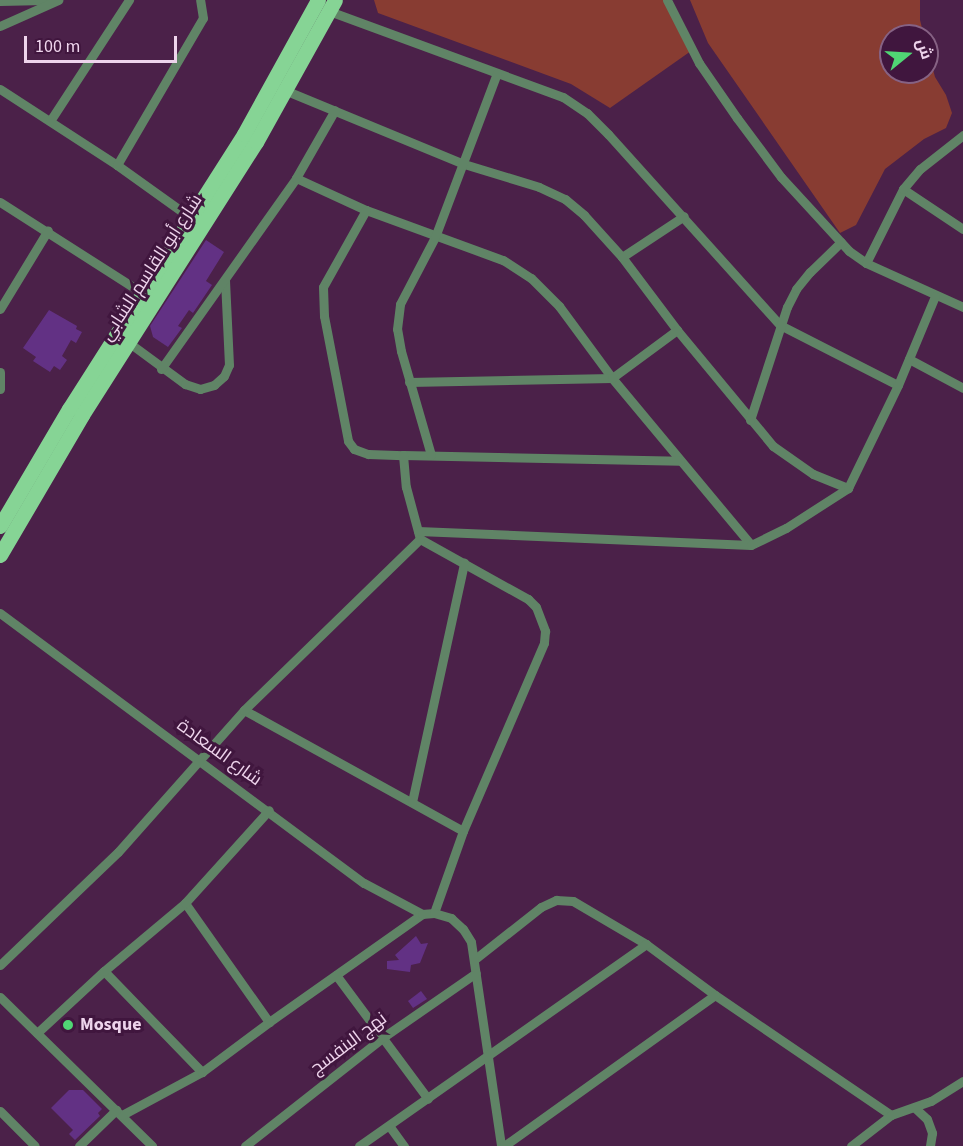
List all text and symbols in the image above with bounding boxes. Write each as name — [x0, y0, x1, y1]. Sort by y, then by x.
scale bar — [27, 24, 180, 62]
north arrow — [879, 24, 939, 84]
text: 100 m — [35, 34, 80, 59]
text: ش — [911, 36, 938, 62]
street label: شارع أبو القاسم الشابي — [97, 191, 207, 345]
street label: شارع السعادة — [172, 715, 266, 791]
street label: نهج البنفسج — [306, 1008, 392, 1080]
place label: Mosque — [80, 1014, 141, 1036]
marker: Mosque — [61, 1018, 75, 1032]

